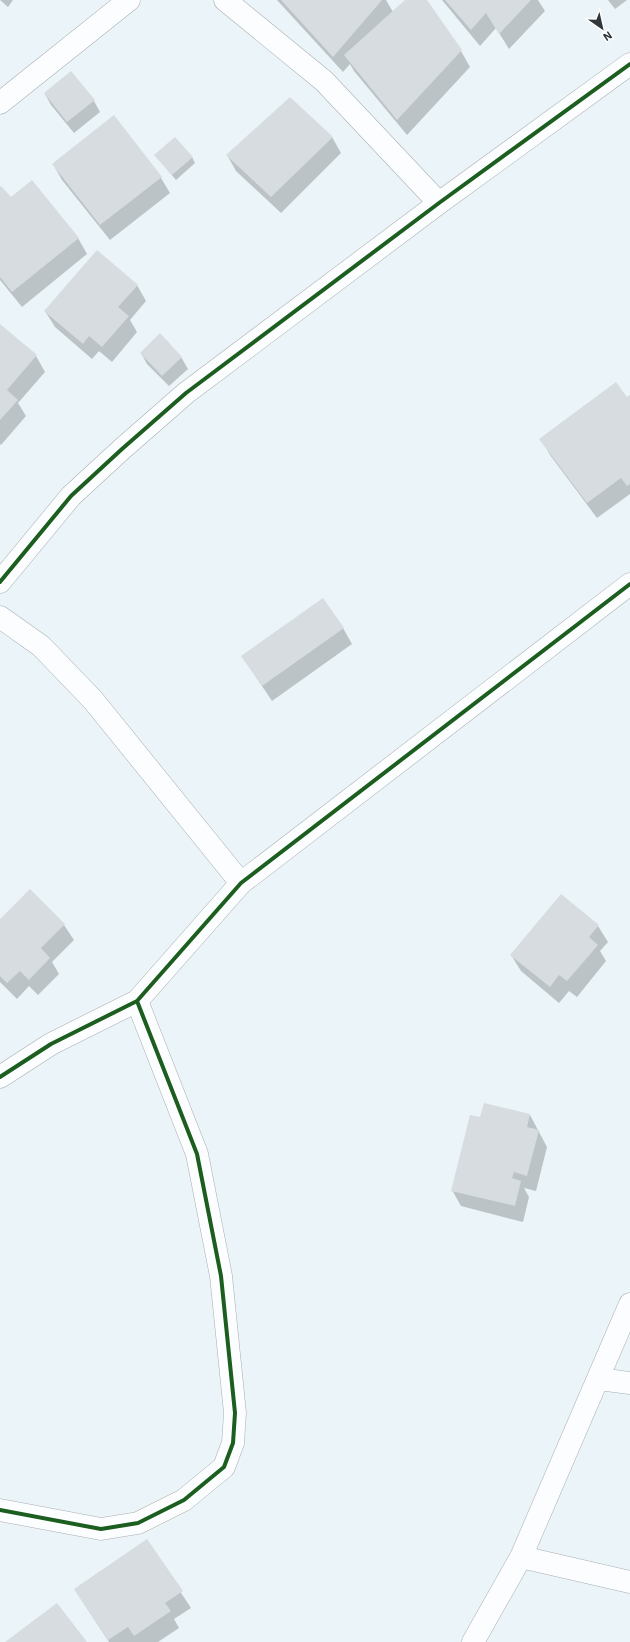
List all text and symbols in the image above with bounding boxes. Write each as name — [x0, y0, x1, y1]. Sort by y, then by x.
north arrow — [582, 8, 622, 48]
text: N — [600, 28, 615, 44]

